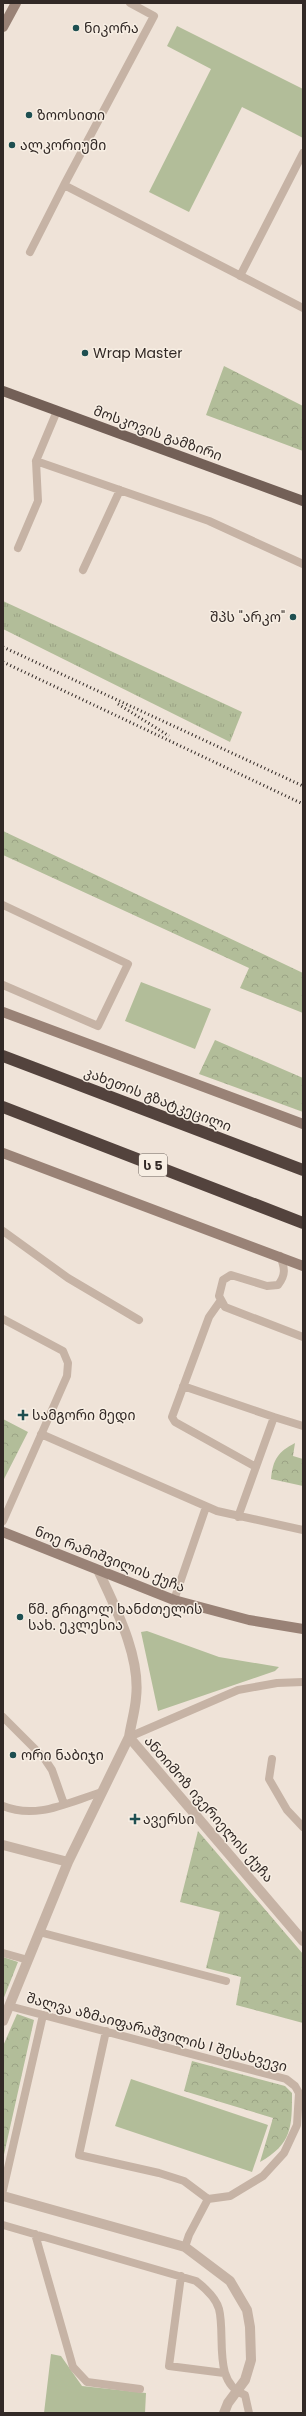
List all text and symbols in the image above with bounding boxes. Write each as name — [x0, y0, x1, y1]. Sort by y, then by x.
place label: ნიკორა — [84, 18, 139, 38]
marker: ნიკორა — [71, 23, 81, 33]
place label: ზოოსითი — [37, 105, 105, 125]
marker: ზოოსითი — [24, 110, 34, 120]
place label: ალკორიუმი — [20, 135, 106, 155]
marker: ალკორიუმი — [7, 140, 17, 150]
place label: Wrap Master — [93, 343, 182, 363]
marker: Wrap Master — [80, 348, 90, 358]
street label: მოსკოვის გამზირი — [91, 400, 225, 466]
place label: შპს "არკო" — [210, 607, 285, 627]
marker: შპს "არკო" — [288, 612, 298, 622]
street label: კახეთის გზატკეცილი — [81, 1062, 235, 1136]
road number: ს 5 — [139, 1154, 167, 1176]
place label: სამგორი მედი — [32, 1405, 135, 1425]
marker: სამგორი მედი — [17, 1409, 29, 1421]
street label: ნოე რამიშვილის ქუჩა — [32, 1521, 188, 1597]
place label: წმ. გრიგოლ ხანძთელის სახ. ეკლესია — [28, 1599, 202, 1635]
marker: წმ. გრიგოლ ხანძთელის სახ. ეკლესია — [15, 1612, 25, 1622]
street label: ანთიმოზ ივერიელის ქუჩა — [140, 1731, 278, 1887]
place label: ორი ნაბიჯი — [21, 1745, 104, 1765]
marker: ორი ნაბიჯი — [8, 1750, 18, 1760]
place label: ავერსი — [143, 1809, 195, 1829]
marker: ავერსი — [130, 1814, 140, 1824]
street label: შალვა აზმაიფარაშვილის I შესახვევი — [24, 1988, 290, 2076]

